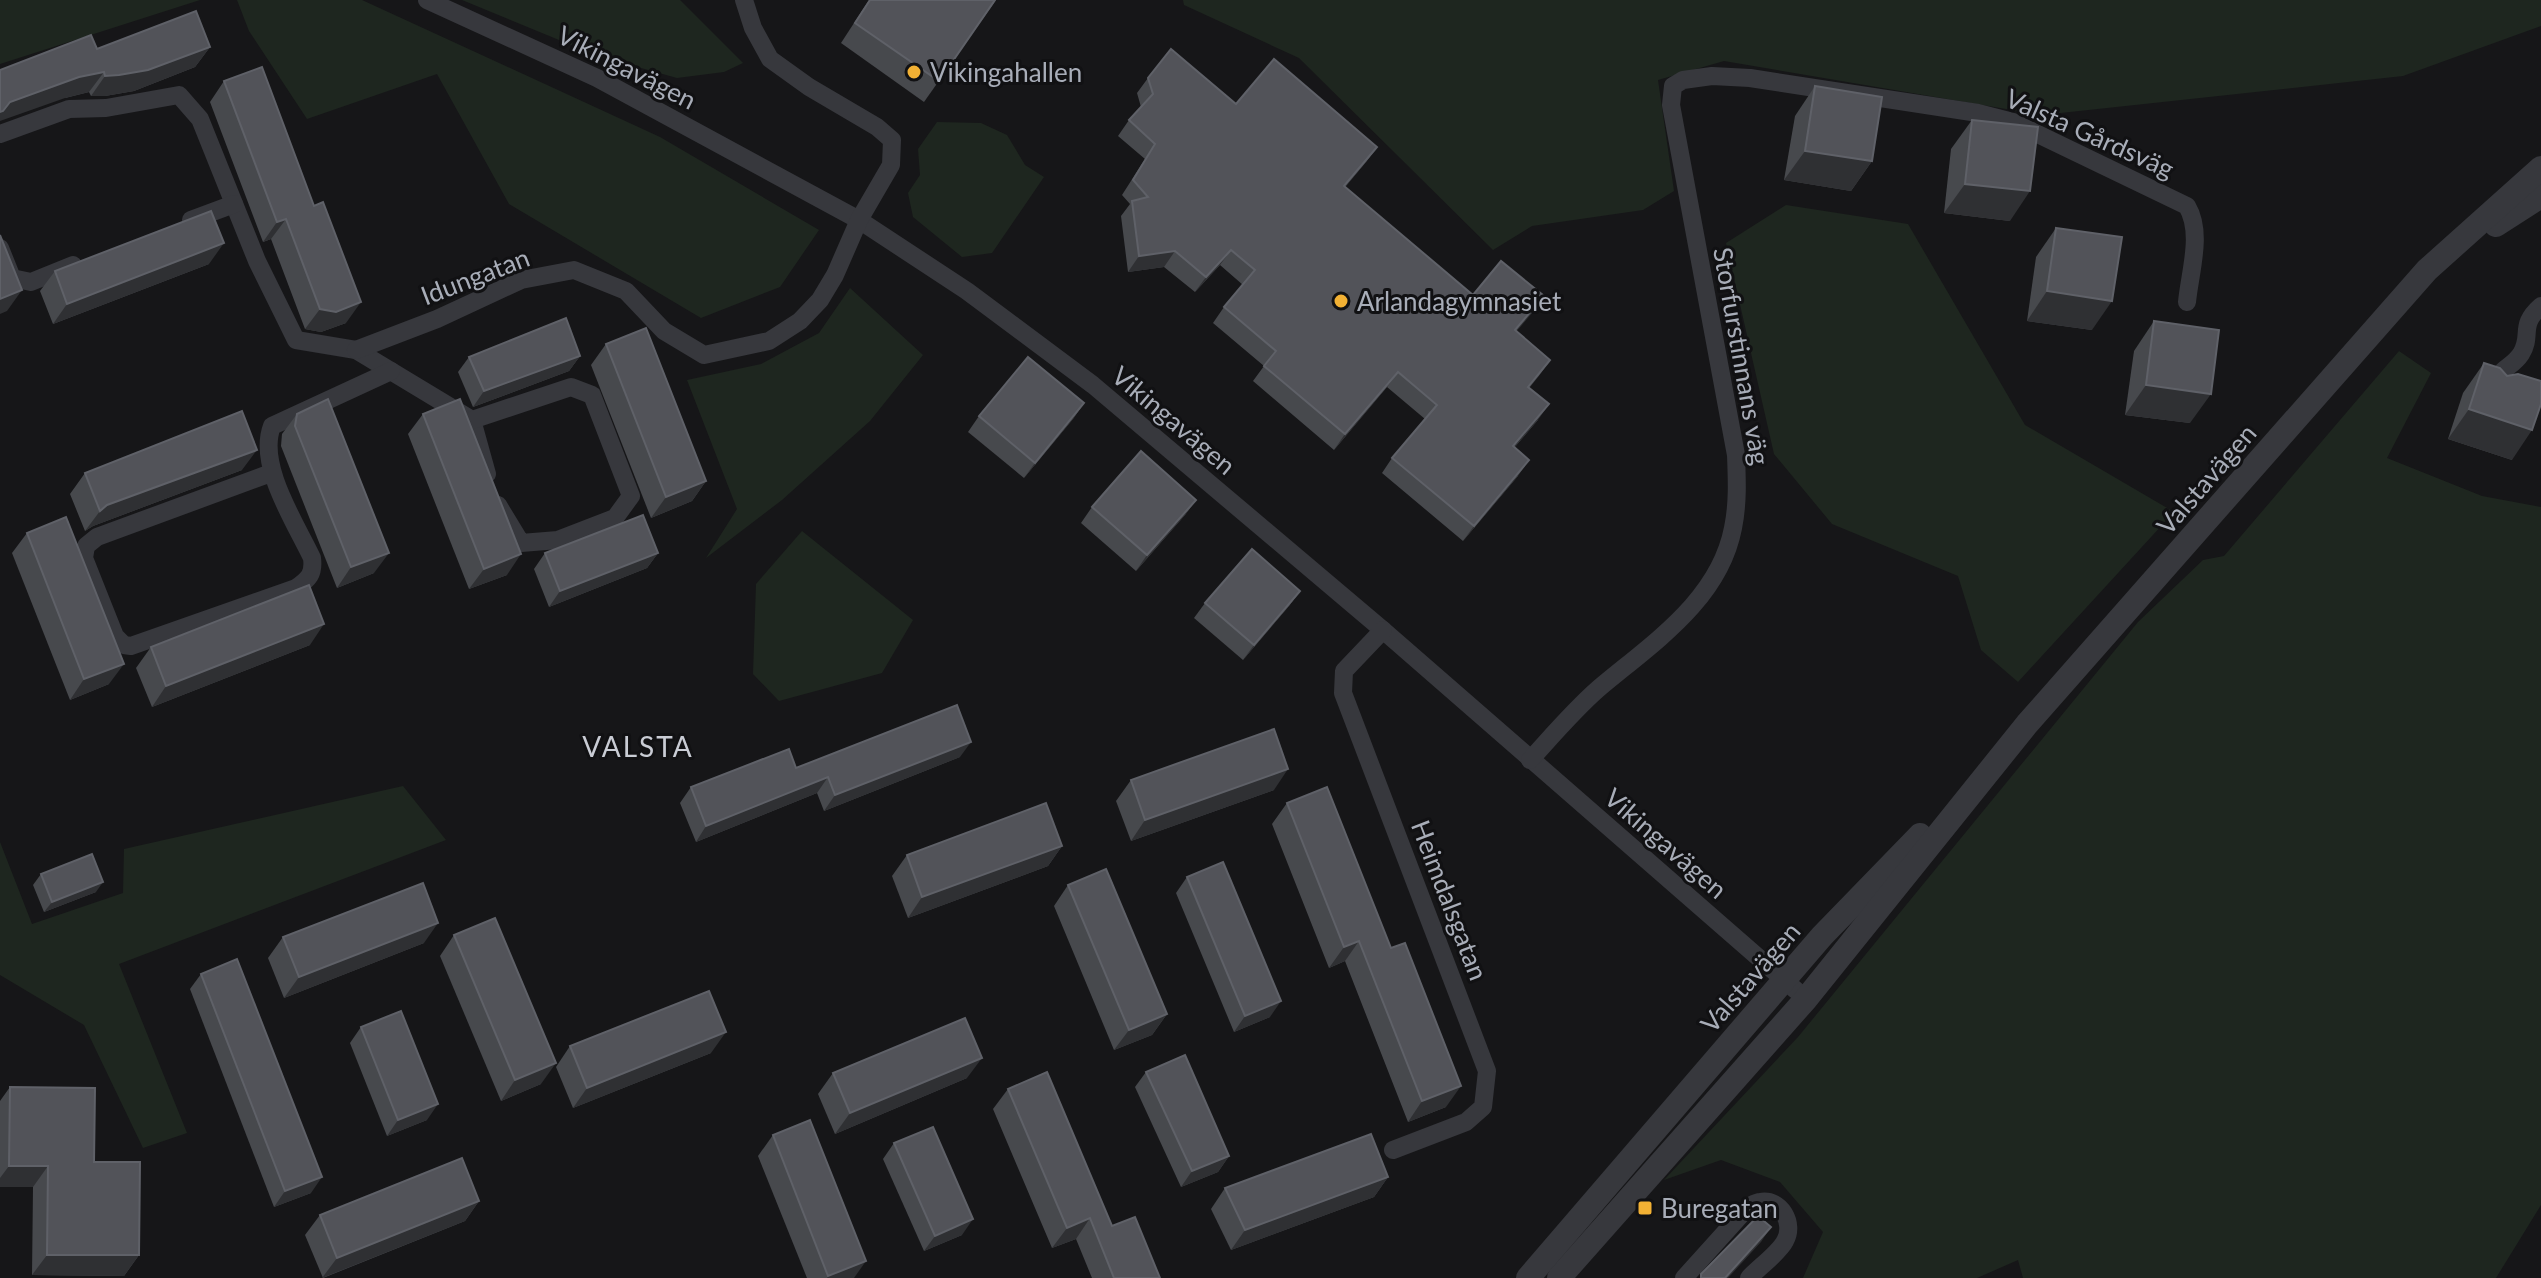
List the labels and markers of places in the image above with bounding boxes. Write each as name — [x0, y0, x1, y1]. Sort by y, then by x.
place label: Vikingahallen — [930, 56, 1082, 88]
marker: Vikingahallen — [905, 63, 923, 81]
place label: Arlandagymnasiet — [1357, 285, 1562, 317]
marker: Arlandagymnasiet — [1332, 292, 1350, 310]
place label: Buregatan — [1661, 1192, 1778, 1224]
marker: Buregatan — [1636, 1199, 1654, 1217]

